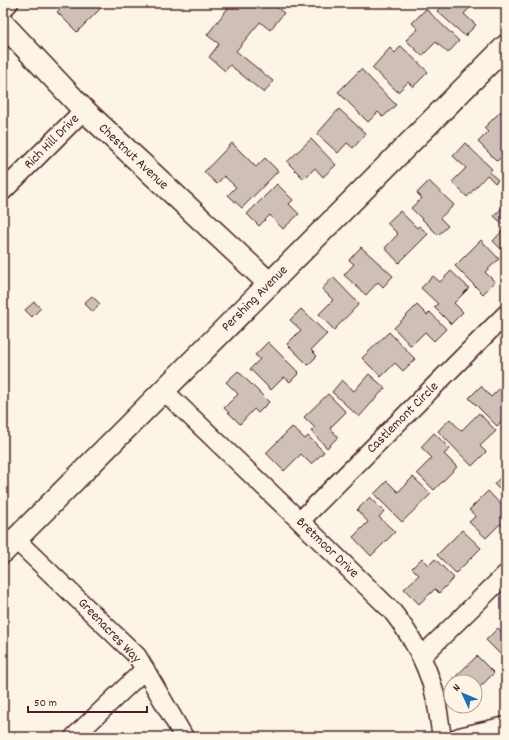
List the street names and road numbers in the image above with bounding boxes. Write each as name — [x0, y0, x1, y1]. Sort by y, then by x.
street label: Rich Hill Drive — [20, 110, 84, 174]
street label: Chestnut Avenue — [93, 119, 173, 195]
street label: Pershing Avenue — [217, 261, 293, 337]
street label: Castlemont Circle — [363, 378, 443, 458]
street label: Bretmoor Drive — [291, 513, 363, 583]
street label: Greenacres Way — [73, 594, 146, 668]

